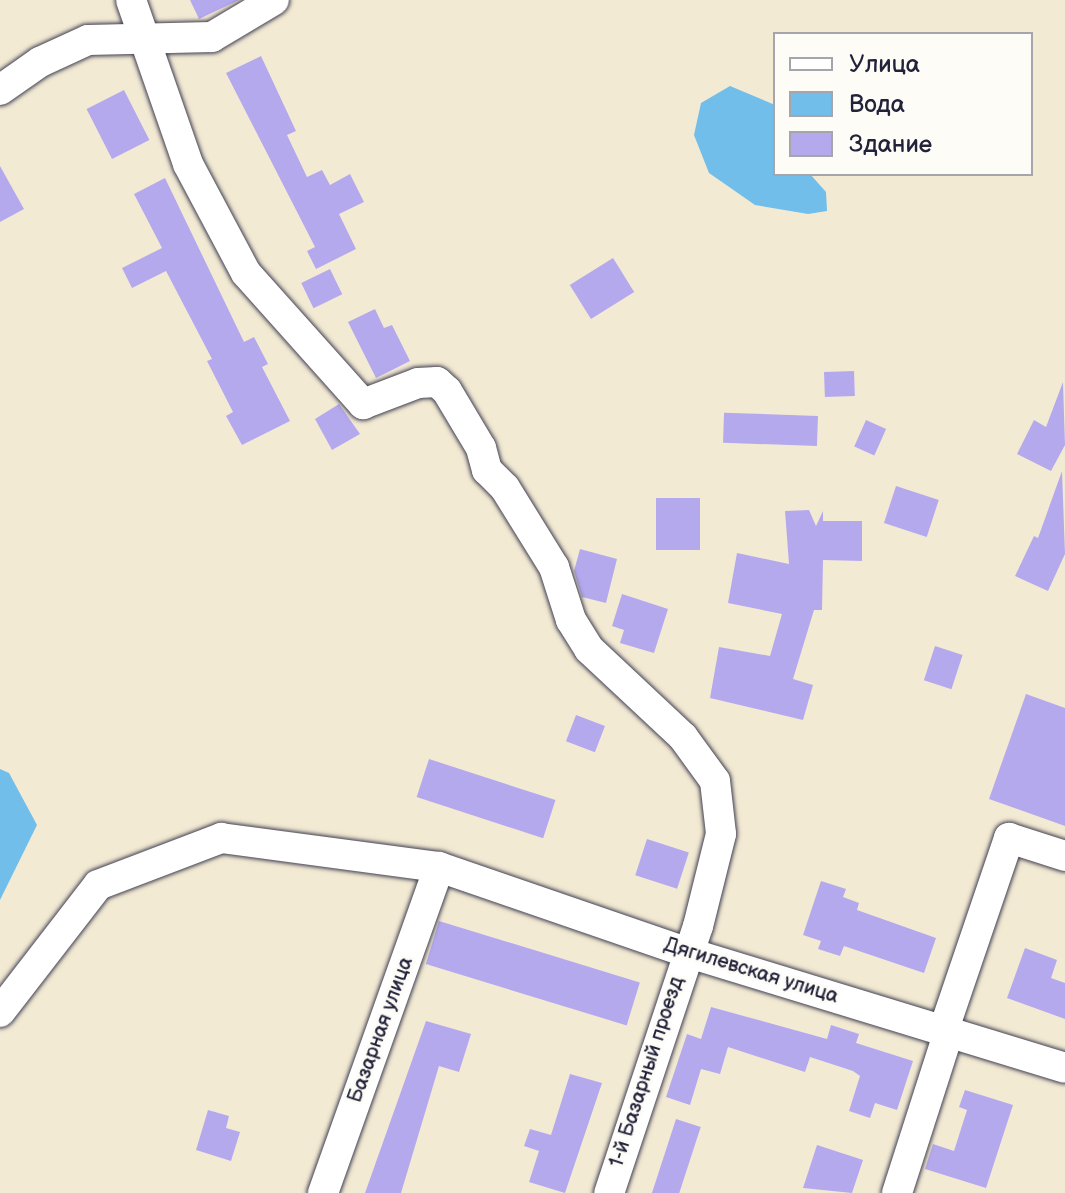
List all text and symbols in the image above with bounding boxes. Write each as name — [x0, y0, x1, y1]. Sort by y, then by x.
legend — [773, 32, 1033, 176]
text: Улица — [849, 50, 920, 79]
text: Вода — [849, 90, 905, 119]
text: Здание — [849, 130, 932, 159]
street label: Дягилевская улица — [661, 933, 841, 1009]
street label: Базарная улица — [343, 954, 419, 1106]
street label: 1-й Базарный проезд — [605, 974, 689, 1170]

